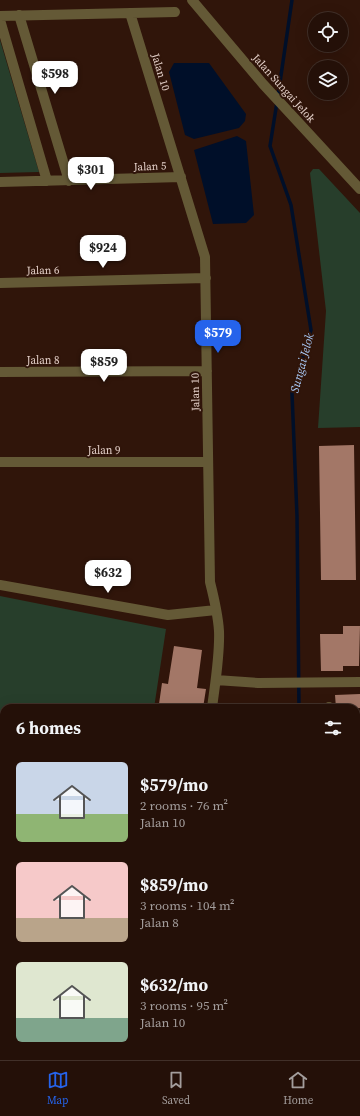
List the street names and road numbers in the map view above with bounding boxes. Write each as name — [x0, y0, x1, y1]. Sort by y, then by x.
street label: Jalan Sungai Jelok — [248, 50, 319, 127]
street label: Jalan 10 — [147, 51, 173, 93]
street label: Jalan 5 — [132, 158, 167, 175]
street label: Jalan 6 — [25, 263, 60, 278]
street label: Jalan 8 — [26, 353, 59, 368]
street label: Jalan 10 — [188, 372, 203, 412]
street label: Jalan 9 — [87, 443, 120, 458]

